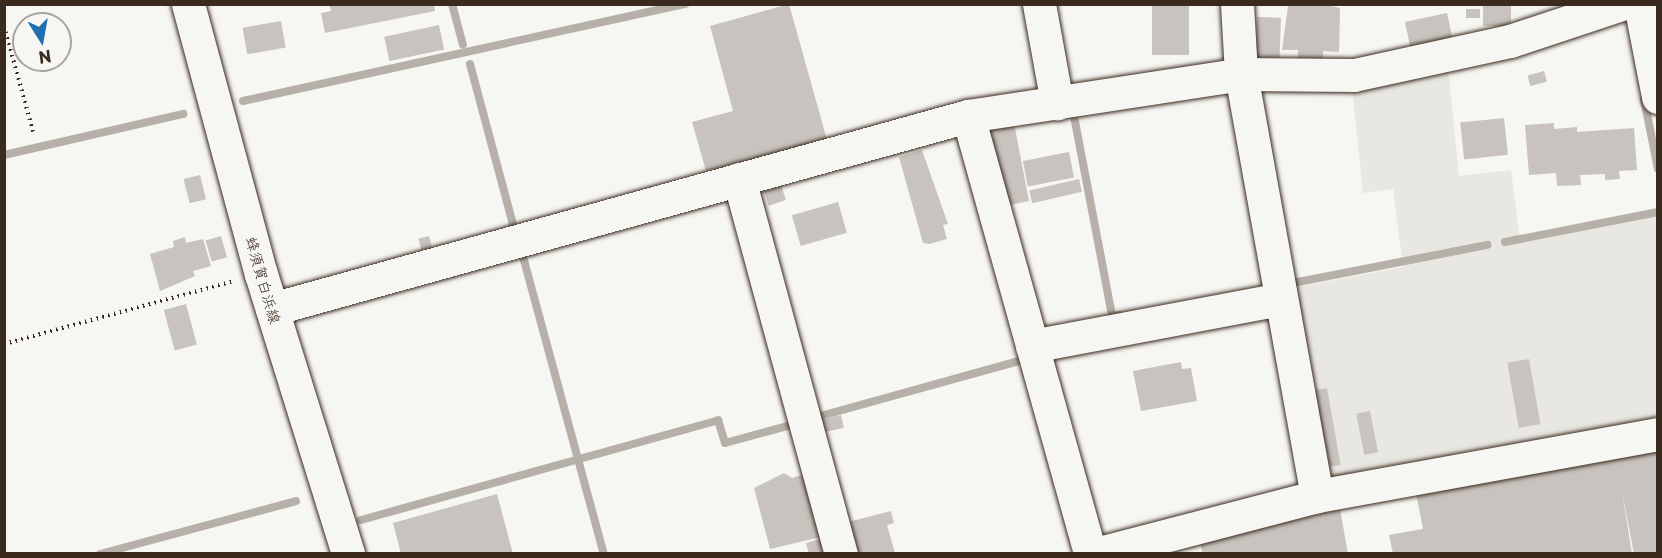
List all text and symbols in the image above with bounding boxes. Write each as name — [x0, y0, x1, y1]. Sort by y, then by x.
north arrow — [12, 12, 72, 72]
text: N — [37, 45, 54, 71]
street label: 蜂須賀白浜線 — [243, 234, 285, 326]

